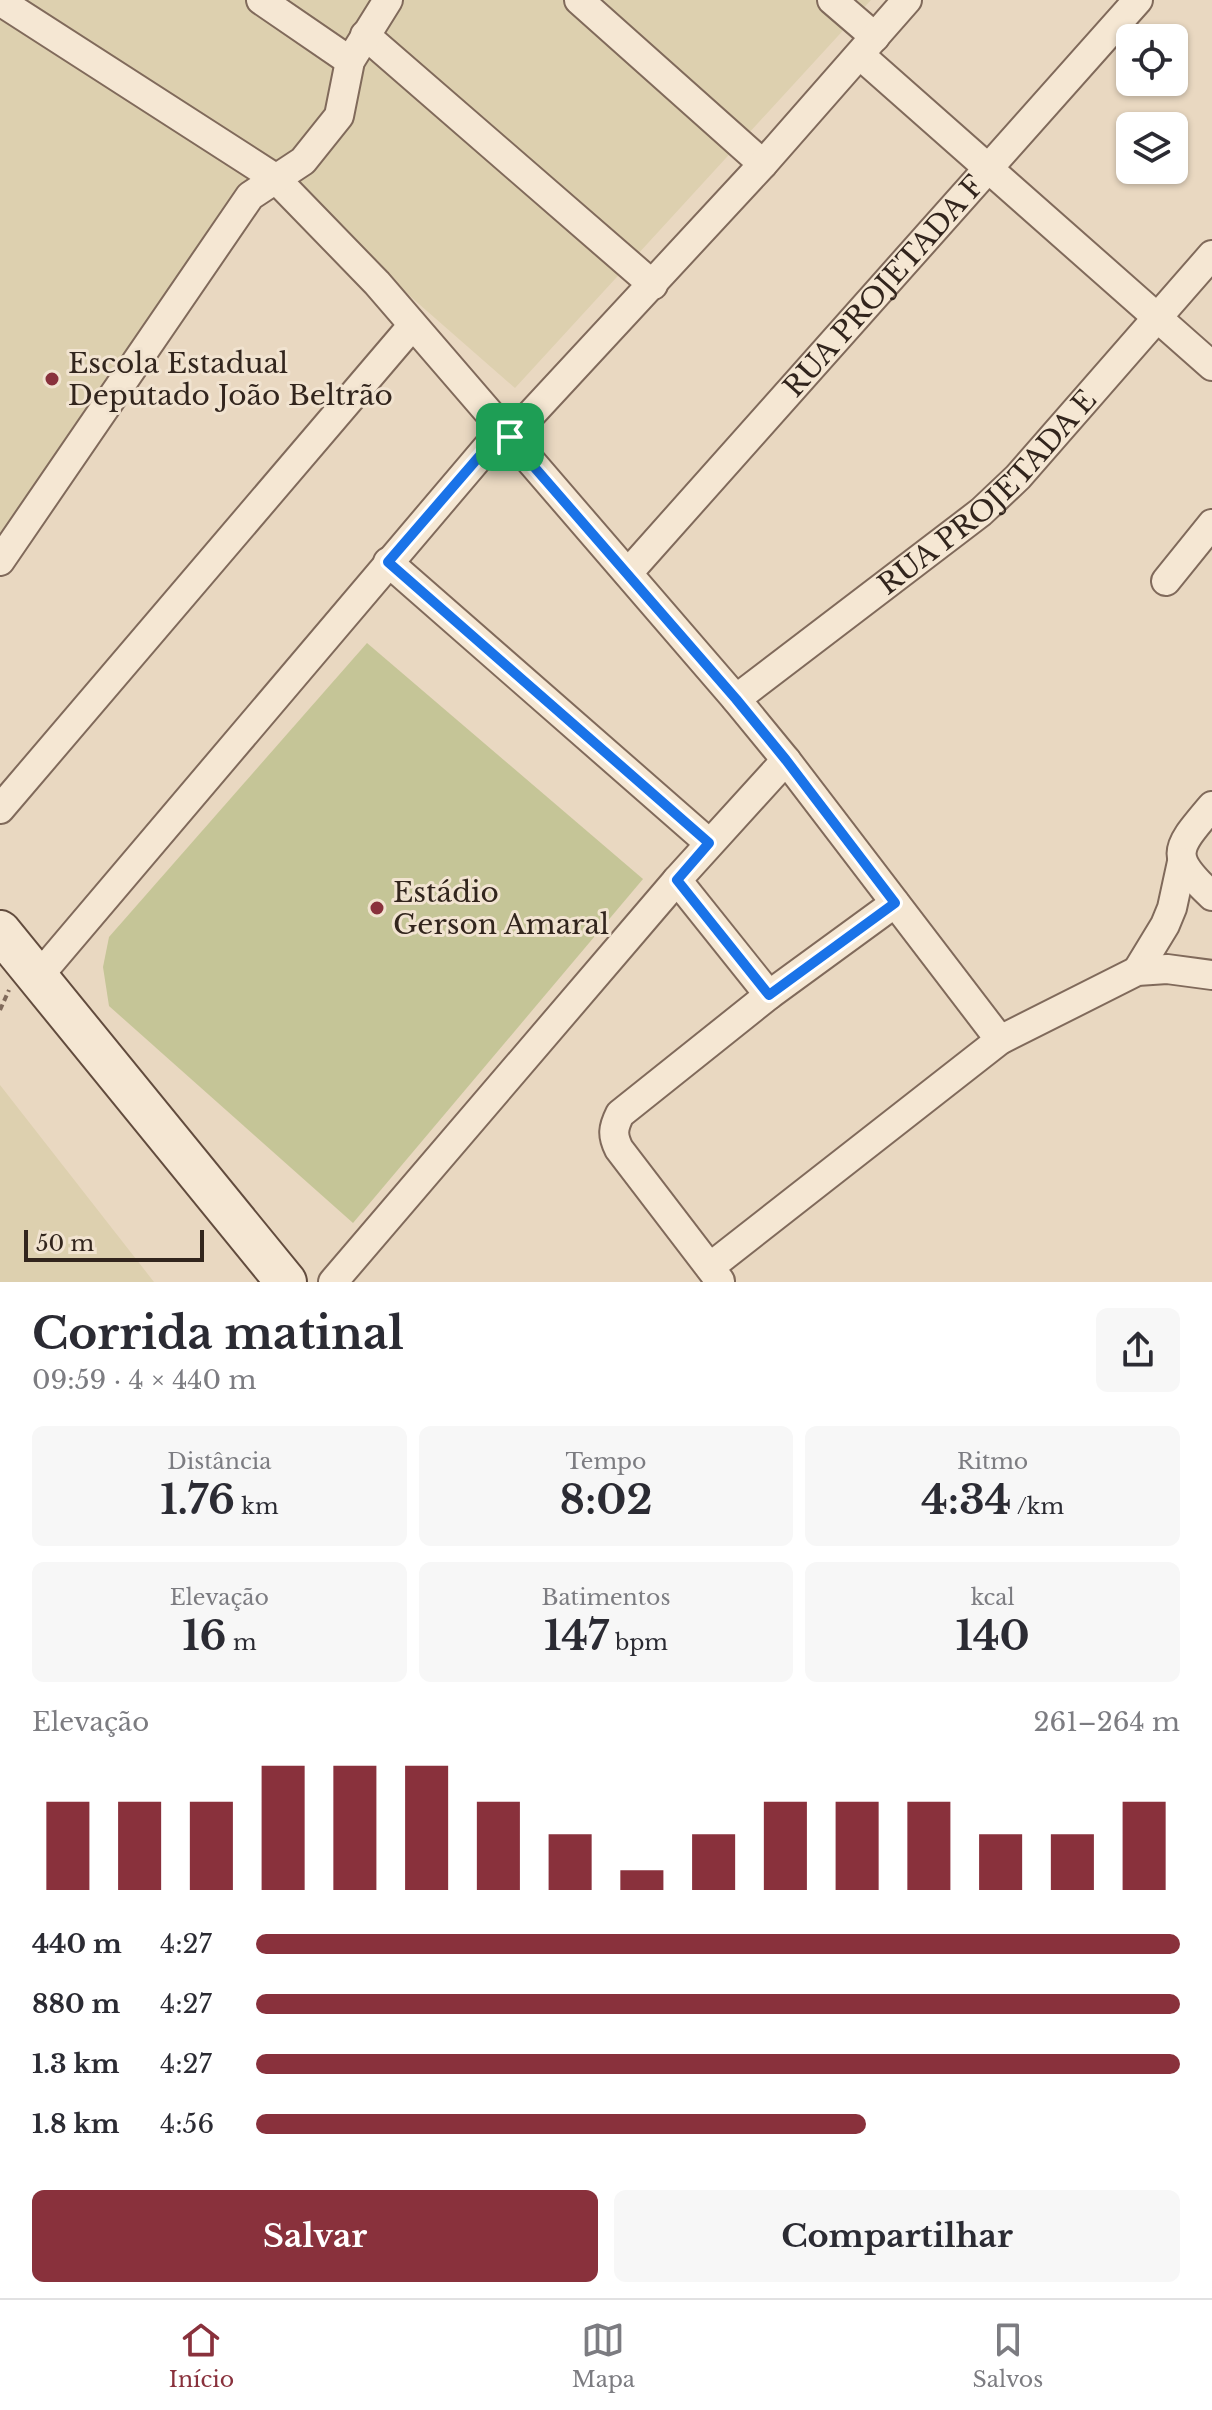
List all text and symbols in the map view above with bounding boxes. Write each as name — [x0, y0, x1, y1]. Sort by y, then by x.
map controls — [1116, 24, 1188, 184]
button: locate — [1116, 24, 1188, 96]
button: layers — [1116, 112, 1188, 184]
street label: RUA PROJETADA F — [776, 168, 992, 404]
place label: Escola Estadual Deputado João Beltrão — [68, 346, 393, 413]
marker: Escola Estadual Deputado João Beltrão — [43, 370, 61, 388]
street label: RUA PROJETADA E — [871, 383, 1104, 602]
pin — [476, 403, 544, 471]
icon: arrive — [488, 415, 532, 459]
place label: Estádio Gerson Amaral — [393, 875, 609, 942]
marker: Estádio Gerson Amaral — [368, 899, 386, 917]
scale bar — [24, 1226, 204, 1262]
text: 50 m — [36, 1230, 94, 1257]
text: Corrida matinal — [32, 1306, 404, 1361]
button: share — [1096, 1308, 1180, 1392]
text: 09:59 · 4 × 440 m — [32, 1364, 256, 1396]
text: Distância — [167, 1448, 271, 1475]
text: Tempo — [566, 1448, 646, 1475]
text: Ritmo — [957, 1448, 1028, 1475]
text: 1.76 — [160, 1475, 235, 1525]
text: 8:02 — [559, 1475, 652, 1525]
text: 4:34 — [921, 1475, 1011, 1525]
text: km — [235, 1493, 279, 1520]
text: /km — [1011, 1493, 1064, 1520]
text: Elevação — [170, 1584, 269, 1611]
text: Batimentos — [542, 1584, 670, 1611]
text: kcal — [971, 1584, 1015, 1611]
text: 16 — [182, 1611, 227, 1661]
text: 147 — [544, 1611, 609, 1661]
text: 140 — [956, 1611, 1030, 1661]
text: m — [227, 1629, 256, 1656]
text: bpm — [609, 1629, 668, 1656]
text: Elevação — [32, 1706, 149, 1738]
text: 261–264 m — [1034, 1706, 1180, 1738]
text: 440 m — [32, 1928, 122, 1960]
text: 4:27 — [160, 1928, 212, 1960]
text: 880 m — [32, 1988, 120, 2020]
text: 4:27 — [160, 1988, 212, 2020]
text: 1.3 km — [32, 2048, 120, 2080]
text: 4:27 — [160, 2048, 212, 2080]
text: 1.8 km — [32, 2108, 120, 2140]
text: 4:56 — [160, 2108, 214, 2140]
button: Salvar — [32, 2190, 598, 2282]
button: Compartilhar — [614, 2190, 1180, 2282]
tab: Início — [169, 2318, 234, 2393]
tab: Mapa — [572, 2318, 635, 2393]
tab: Salvos — [973, 2318, 1043, 2393]

